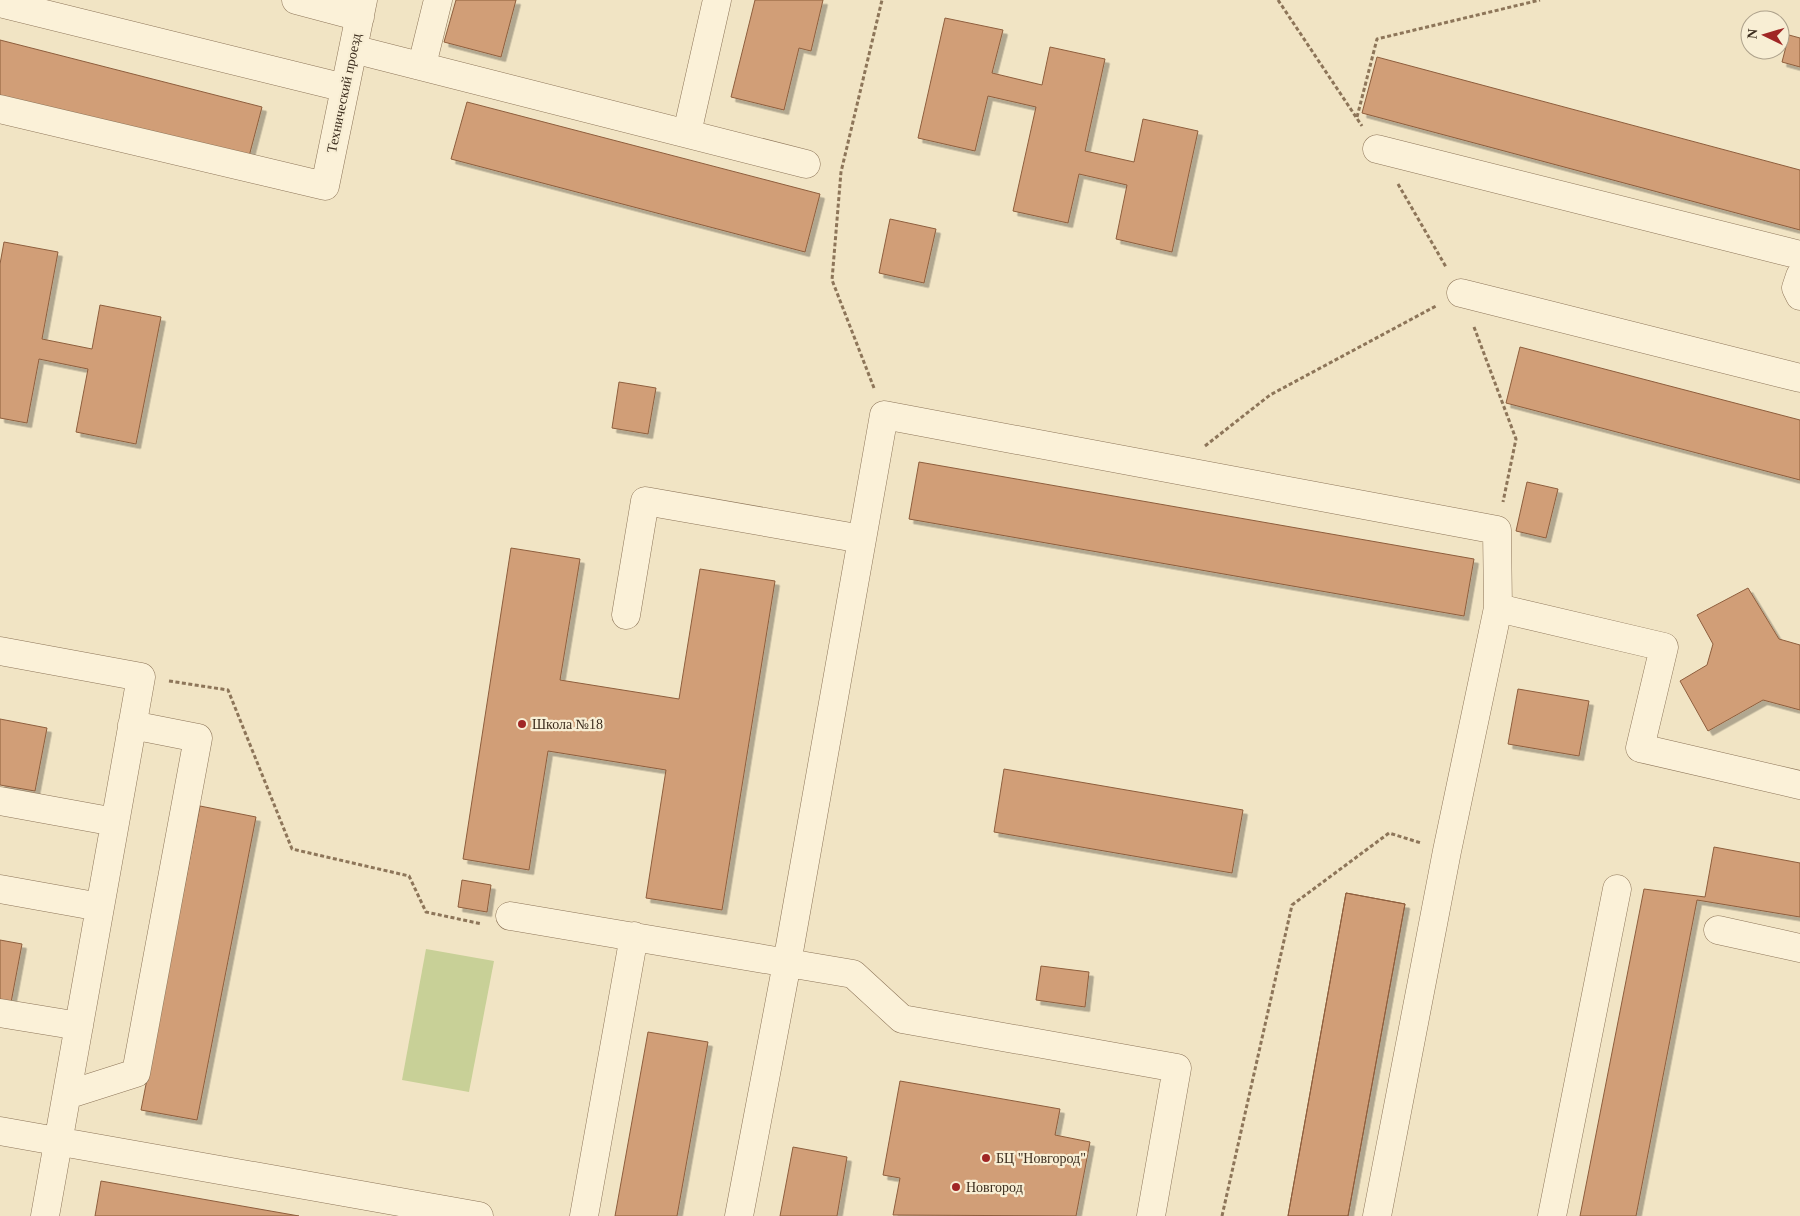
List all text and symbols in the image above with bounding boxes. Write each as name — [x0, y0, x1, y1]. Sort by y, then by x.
north arrow — [1740, 10, 1790, 60]
text: N — [1745, 28, 1760, 40]
street label: Технический проезд — [324, 32, 364, 154]
place label: Школа №18 — [532, 717, 603, 732]
marker: Школа №18 — [516, 718, 528, 730]
place label: БЦ "Новгород" — [996, 1151, 1086, 1166]
marker: БЦ "Новгород" — [980, 1152, 992, 1164]
place label: Новгород — [966, 1180, 1023, 1195]
marker: Новгород — [950, 1181, 962, 1193]

